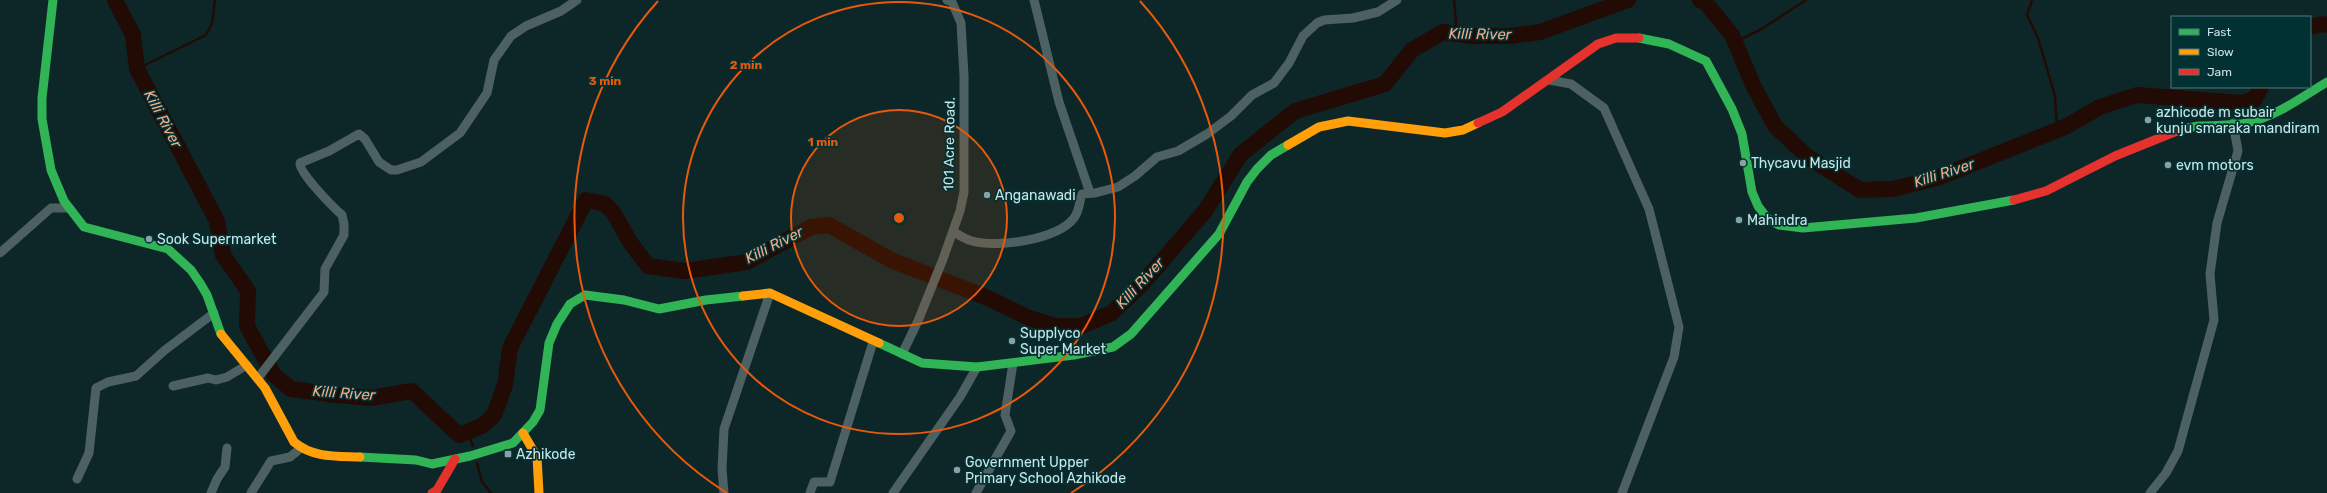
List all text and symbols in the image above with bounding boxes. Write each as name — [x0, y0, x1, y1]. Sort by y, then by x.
legend — [2171, 16, 2311, 88]
water label: Killi River — [1448, 24, 1513, 44]
text: Fast — [2207, 25, 2231, 39]
text: Slow — [2207, 45, 2234, 59]
text: 2 min — [730, 58, 763, 72]
text: Jam — [2207, 65, 2232, 79]
text: 3 min — [589, 74, 622, 88]
water label: Killi River — [140, 87, 186, 152]
street label: 101 Acre Road. — [940, 97, 959, 191]
place label: azhicode m subair kunju smaraka mandiram — [2156, 104, 2320, 137]
marker: azhicode m subair kunju smaraka mandiram — [2143, 115, 2153, 125]
text: 1 min — [808, 135, 839, 149]
water label: Killi River — [1911, 154, 1978, 191]
place label: Thycavu Masjid — [1751, 155, 1851, 172]
place label: evm motors — [2176, 157, 2254, 174]
marker: Thycavu Masjid — [1738, 158, 1748, 168]
marker: evm motors — [2163, 160, 2173, 170]
place label: Anganawadi — [995, 187, 1076, 204]
marker: Anganawadi — [982, 190, 992, 200]
centre of rings — [892, 211, 906, 225]
place label: Mahindra — [1747, 212, 1808, 229]
marker: Mahindra — [1734, 215, 1744, 225]
water label: Killi River — [742, 222, 807, 267]
place label: Sook Supermarket — [157, 231, 277, 248]
marker: Sook Supermarket — [144, 234, 154, 244]
water label: Killi River — [1112, 253, 1169, 312]
place label: Supplyco Super Market — [1020, 325, 1107, 358]
marker: Supplyco Super Market — [1007, 336, 1017, 346]
water label: Killi River — [312, 382, 377, 404]
place label: Azhikode — [516, 446, 576, 463]
marker: Azhikode — [503, 449, 513, 459]
place label: Government Upper Primary School Azhikode — [965, 454, 1126, 487]
marker: Government Upper Primary School Azhikode — [952, 465, 962, 475]

